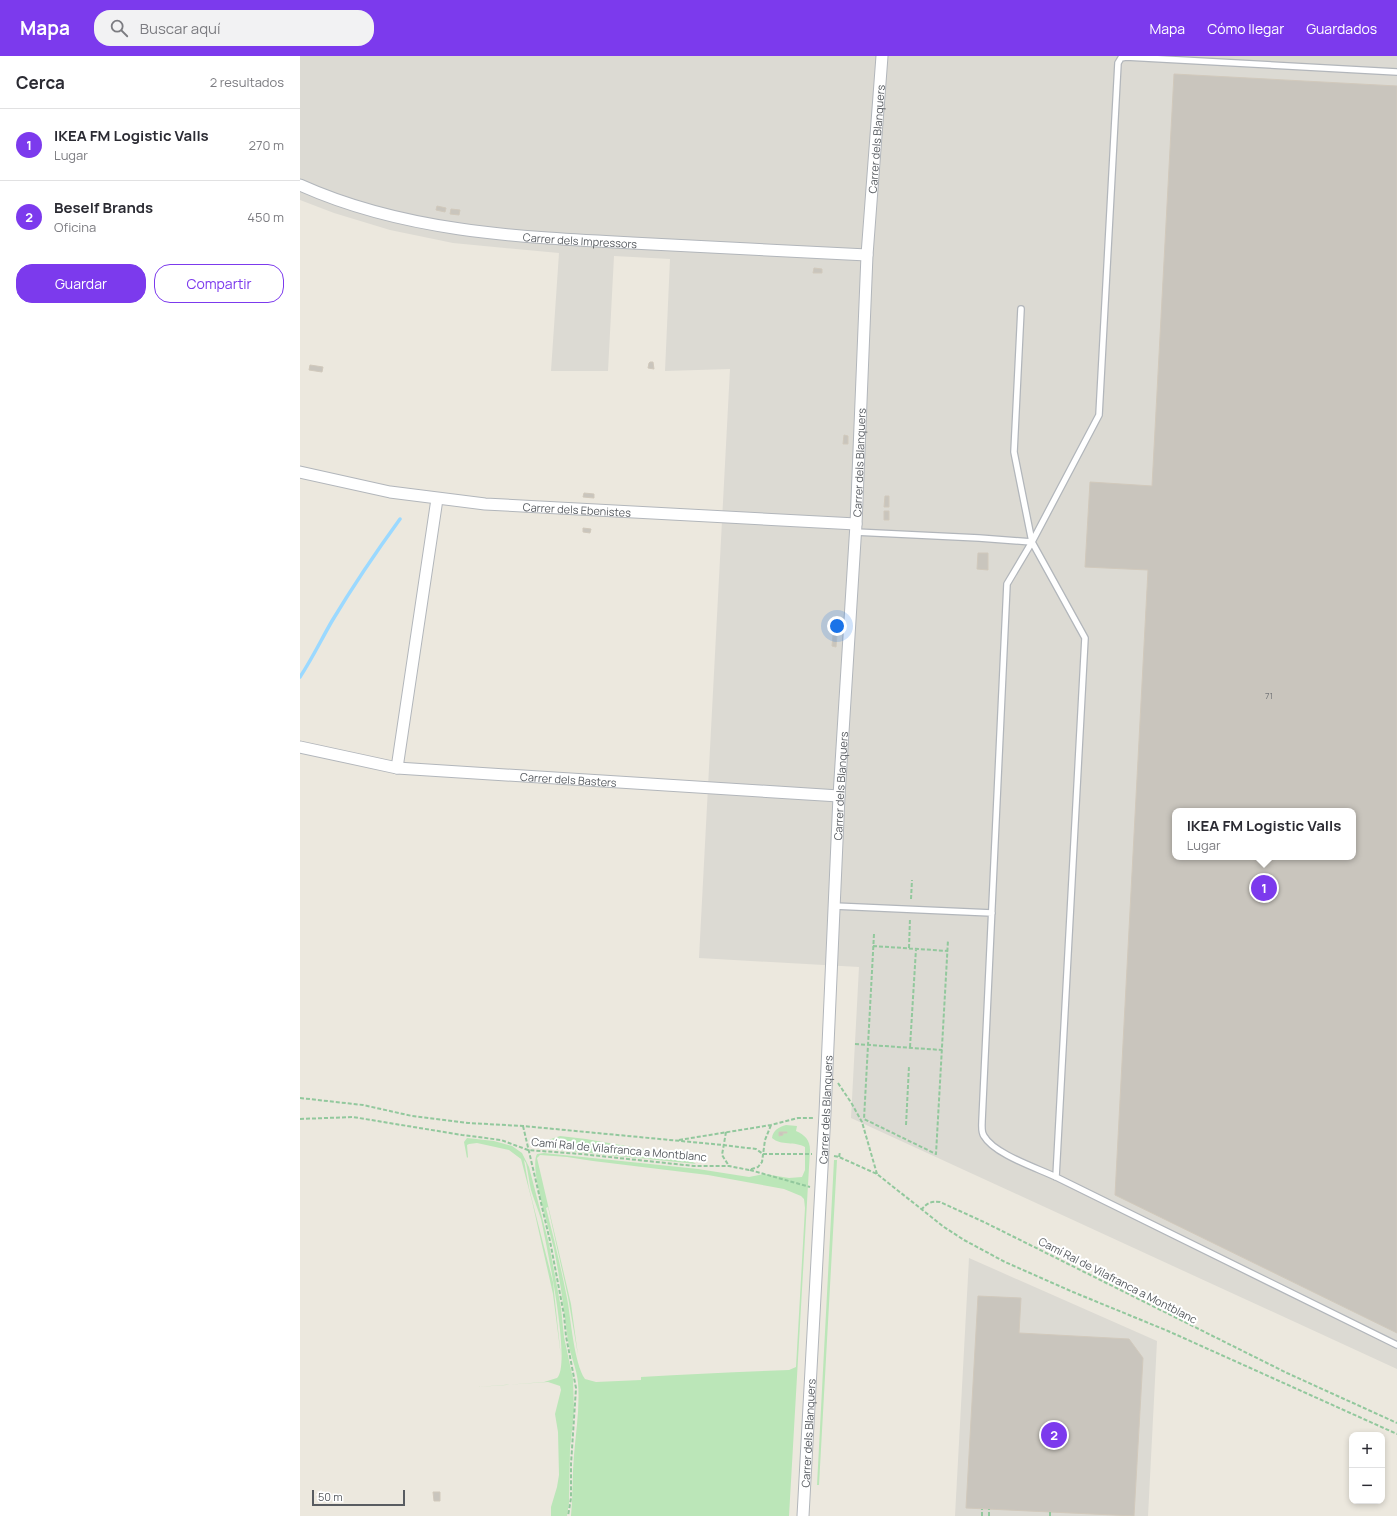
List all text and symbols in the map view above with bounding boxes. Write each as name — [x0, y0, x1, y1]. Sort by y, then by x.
search box — [94, 10, 374, 46]
text: Mapa — [20, 15, 70, 41]
icon: search — [108, 17, 130, 39]
text: Buscar aquí — [140, 18, 220, 39]
text: Mapa — [1150, 19, 1185, 38]
text: Cómo llegar — [1207, 19, 1284, 38]
text: Guardados — [1306, 19, 1377, 38]
text: Cerca — [16, 71, 65, 94]
text: 2 resultados — [210, 73, 284, 91]
street label: Carrer dels Blanquers — [864, 84, 887, 194]
text: IKEA FM Logistic Valls — [54, 125, 209, 146]
text: 1 — [26, 136, 32, 154]
text: 270 m — [249, 136, 284, 154]
text: Lugar — [54, 146, 88, 164]
text: Beself Brands — [54, 197, 153, 218]
text: 2 — [25, 208, 33, 226]
text: 450 m — [247, 208, 284, 226]
text: Oficina — [54, 218, 96, 236]
street label: Carrer dels Impressors — [522, 229, 638, 251]
button: Guardar — [16, 264, 146, 303]
button: Compartir — [154, 264, 284, 303]
street label: Carrer dels Blanquers — [849, 408, 868, 517]
street label: Carrer dels Ebenistes — [522, 499, 632, 519]
your location — [827, 616, 847, 636]
house number: 71 — [1265, 689, 1273, 702]
street label: Carrer dels Blanquers — [830, 731, 851, 841]
street label: Carrer dels Basters — [520, 768, 617, 789]
popup — [1172, 808, 1356, 860]
text: IKEA FM Logistic Valls — [1187, 815, 1341, 836]
text: Lugar — [1187, 836, 1221, 854]
pin: 1 — [1251, 873, 1277, 903]
street label: Carrer dels Blanquers — [815, 1055, 835, 1164]
street label: Camí Ral de Vilafranca a Montblanc — [531, 1134, 707, 1164]
street label: Camí Ral de Vilafranca a Montblanc — [1036, 1233, 1200, 1327]
street label: Carrer dels Blanquers — [797, 1378, 818, 1488]
pin: 2 — [1041, 1420, 1067, 1450]
map controls — [1349, 1432, 1385, 1504]
button: + — [1349, 1432, 1385, 1468]
button: − — [1349, 1468, 1385, 1504]
scale bar — [312, 1488, 405, 1507]
text: 50 m — [318, 1489, 343, 1504]

